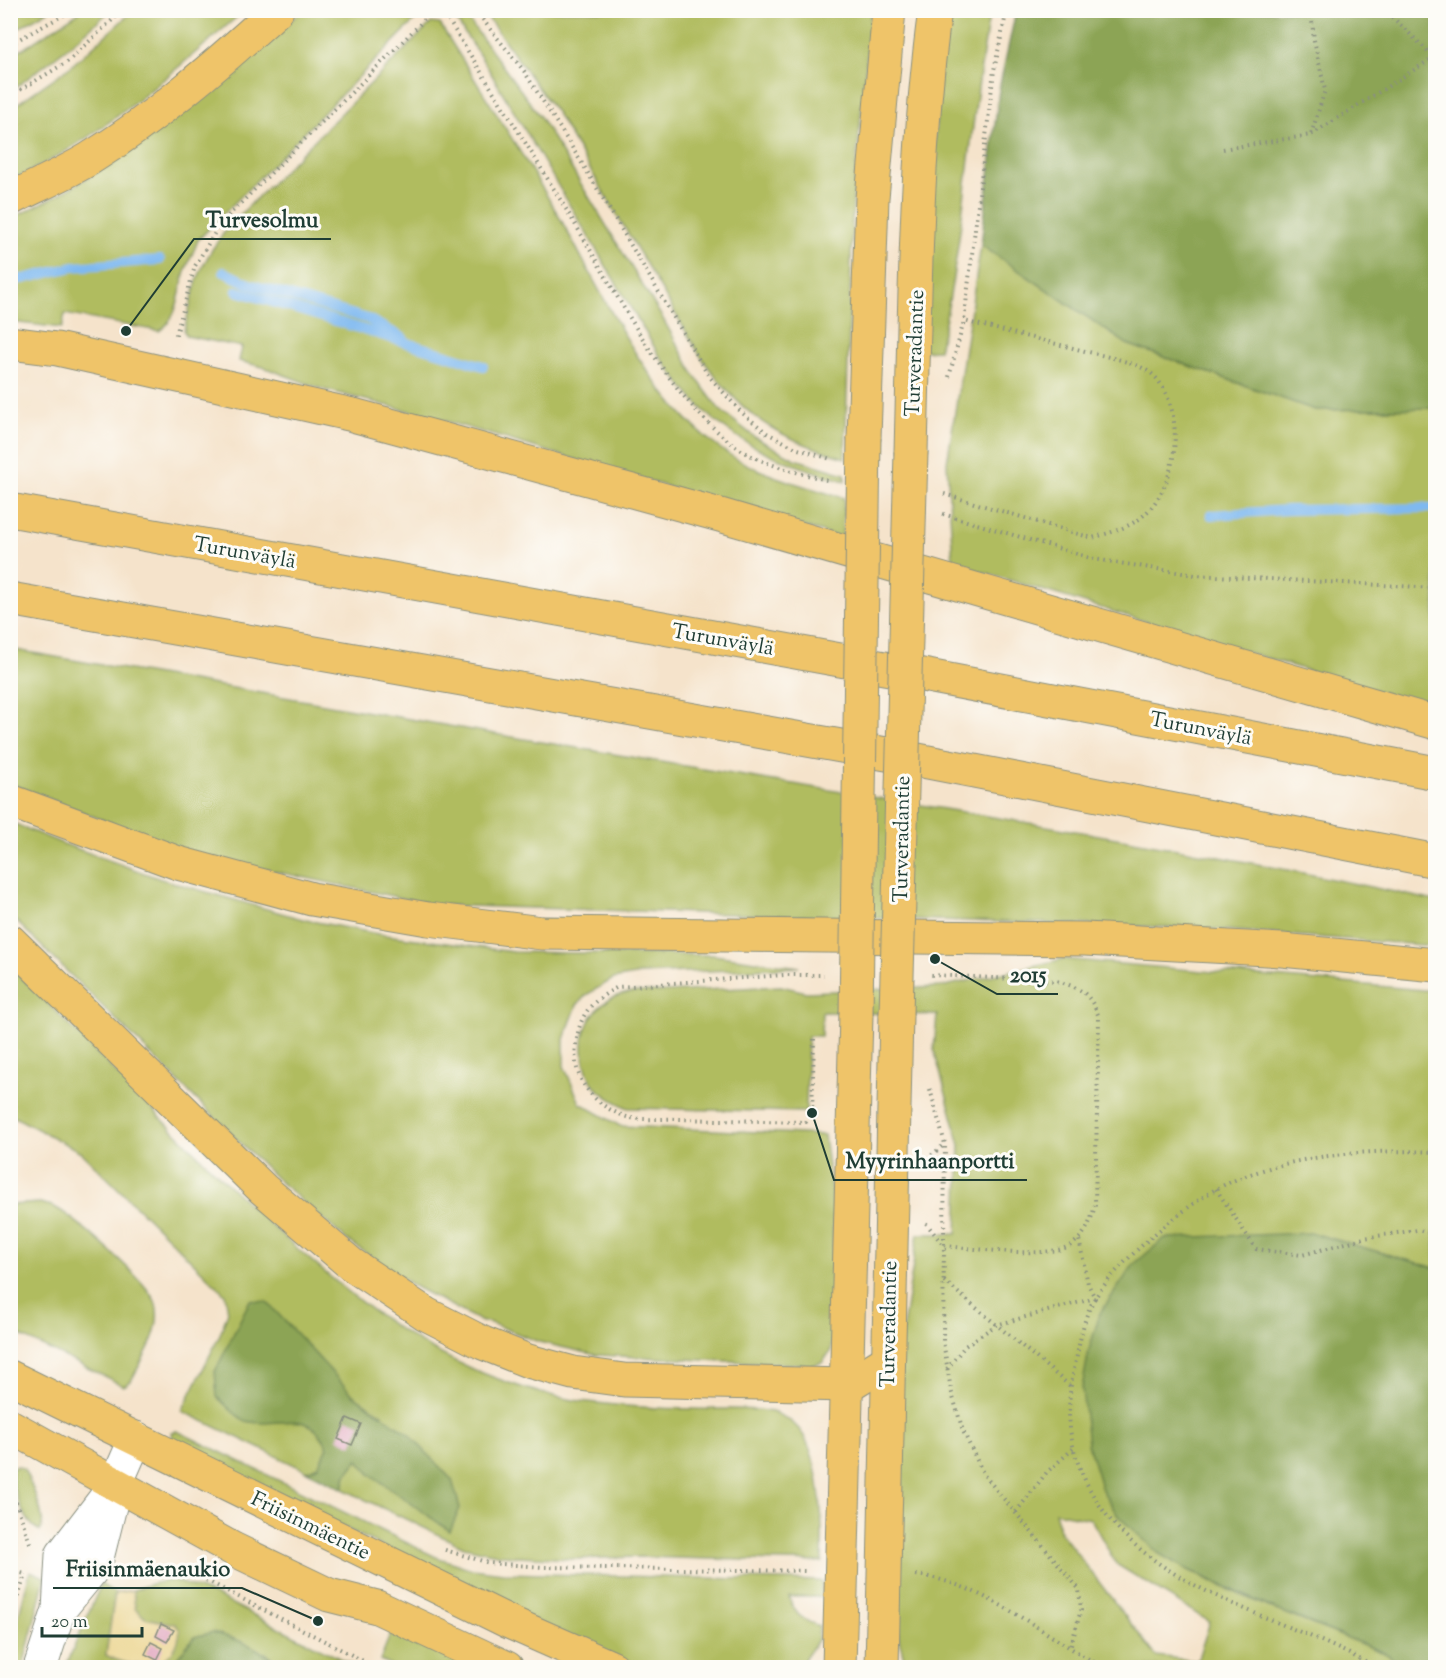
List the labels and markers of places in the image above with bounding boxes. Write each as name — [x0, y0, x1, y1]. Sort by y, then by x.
callout: Turvesolmu — [194, 199, 331, 239]
callout: 2015 — [997, 954, 1058, 994]
callout: Myyrinhaanportti — [834, 1140, 1027, 1180]
callout: Friisinmäenaukio — [53, 1548, 242, 1588]

